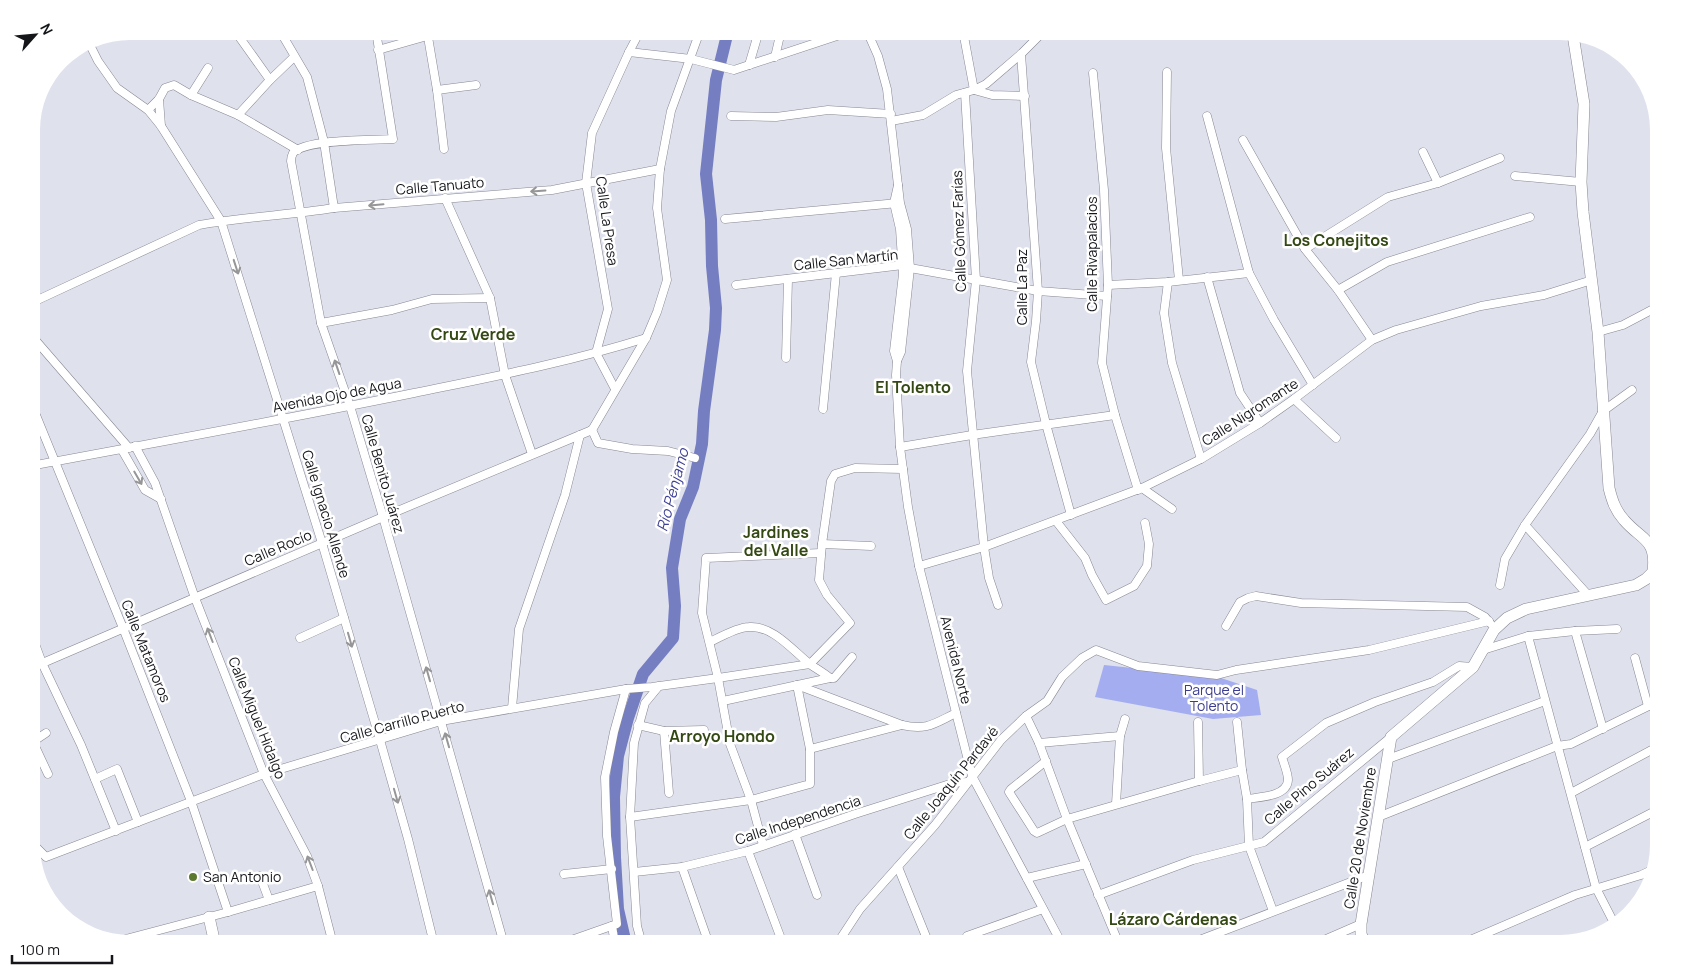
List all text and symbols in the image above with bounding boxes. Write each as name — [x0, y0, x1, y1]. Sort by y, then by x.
north arrow — [10, 10, 60, 60]
text: N — [36, 20, 58, 38]
street label: Calle Gómez Farías — [947, 170, 970, 292]
street label: Calle Tanuato — [395, 172, 485, 199]
street label: Calle La Presa — [592, 175, 623, 267]
one-way arrow — [530, 186, 546, 196]
street label: Calle Rivapalacios — [1082, 196, 1101, 312]
one-way arrow — [368, 200, 384, 209]
district label: Los Conejitos — [1283, 229, 1389, 251]
street label: Calle San Martín — [793, 245, 899, 274]
street label: Calle La Paz — [1012, 249, 1031, 325]
one-way arrow — [231, 259, 241, 275]
district label: Cruz Verde — [431, 323, 516, 345]
one-way arrow — [331, 359, 341, 375]
street label: Avenida Ojo de Agua — [271, 373, 403, 416]
street label: Calle Nigromante — [1198, 373, 1302, 450]
district label: El Tolento — [875, 376, 951, 398]
street label: Calle Benito Juárez — [357, 412, 410, 536]
water label: Río Pénjamo — [651, 445, 694, 534]
street label: Calle Ignacio Allende — [298, 447, 355, 580]
one-way arrow — [134, 470, 143, 485]
district label: Jardines del Valle — [743, 521, 809, 561]
street label: Calle Rocío — [241, 525, 314, 570]
street label: Calle Matamoros — [117, 597, 176, 705]
street label: Avenida Norte — [936, 614, 977, 706]
one-way arrow — [204, 627, 213, 642]
one-way arrow — [346, 631, 356, 647]
street label: Calle Miguel Hidalgo — [224, 654, 291, 782]
one-way arrow — [423, 666, 432, 682]
park label: Parque el Tolento — [1184, 680, 1244, 715]
street label: Calle Carrillo Puerto — [338, 696, 466, 747]
street label: Calle Joaquín Pardavé — [899, 722, 1002, 843]
district label: Arroyo Hondo — [669, 725, 775, 747]
one-way arrow — [442, 733, 451, 749]
street label: Calle Pino Suárez — [1260, 742, 1358, 829]
street label: Calle 20 de Noviembre — [1339, 766, 1380, 910]
one-way arrow — [391, 787, 401, 803]
street label: Calle Independencia — [733, 790, 863, 849]
one-way arrow — [305, 856, 314, 871]
place label: San Antonio — [203, 867, 281, 886]
marker: San Antonio — [187, 871, 199, 883]
one-way arrow — [486, 889, 496, 905]
district label: Lázaro Cárdenas — [1109, 908, 1238, 930]
scale bar — [12, 932, 112, 964]
text: 100 m — [20, 939, 60, 960]

